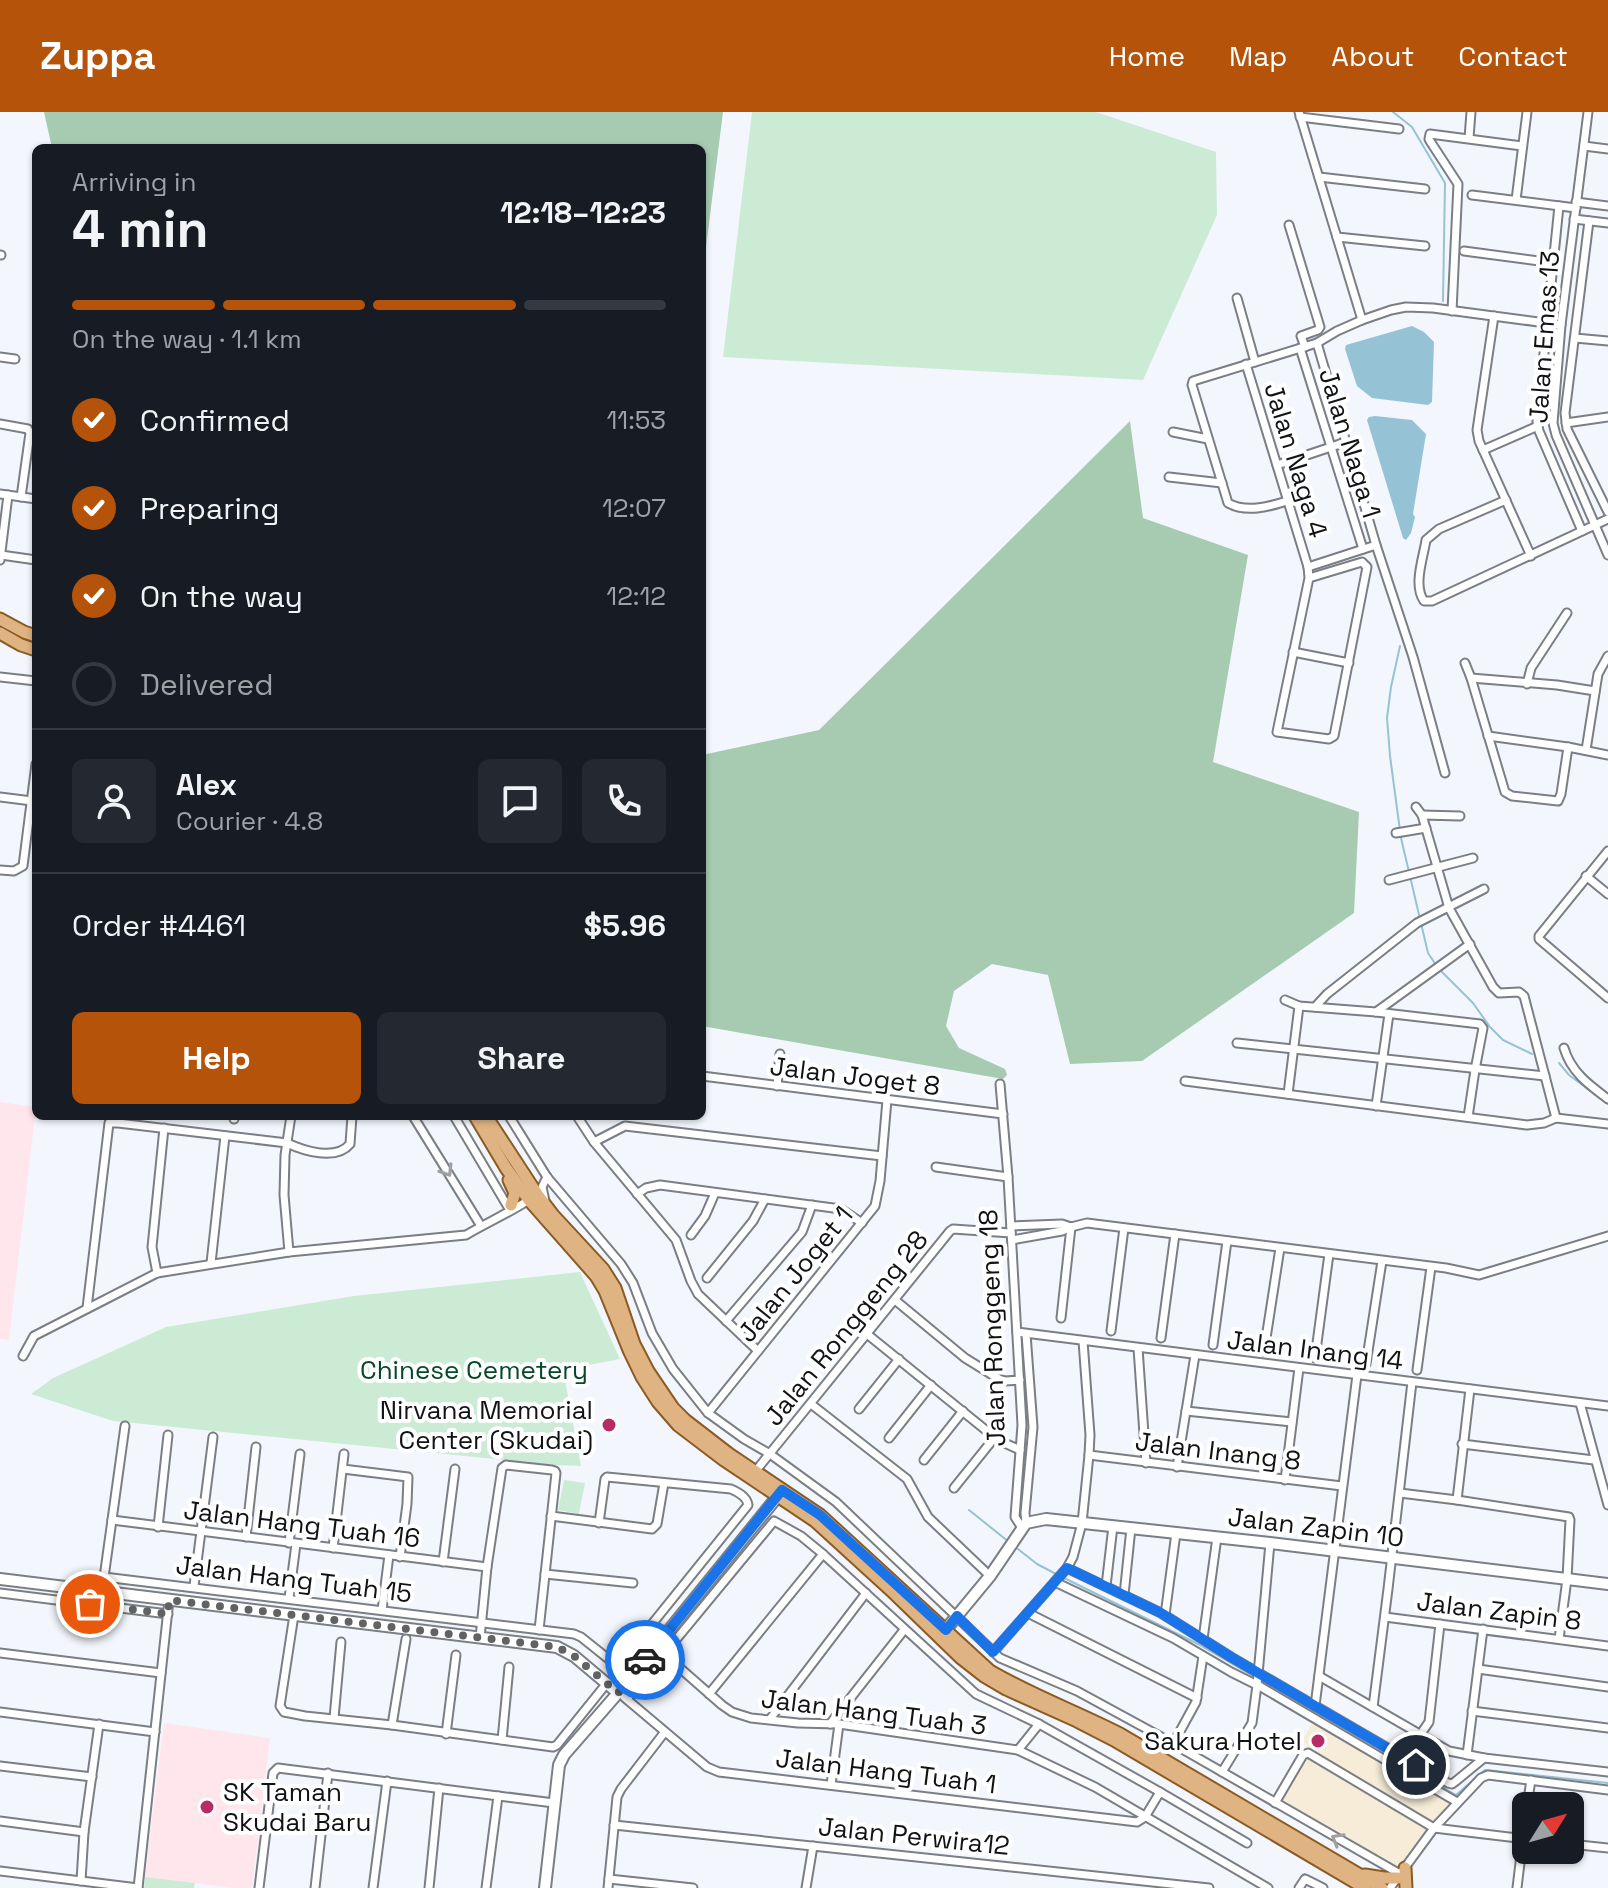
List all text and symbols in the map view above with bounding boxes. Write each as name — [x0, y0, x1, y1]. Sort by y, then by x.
text: Zuppa — [40, 32, 156, 80]
text: Home — [1109, 38, 1185, 74]
text: Map — [1229, 38, 1287, 74]
text: About — [1331, 38, 1414, 74]
text: Contact — [1458, 38, 1568, 74]
text: Arriving in — [72, 165, 196, 199]
text: 12:18–12:23 — [500, 193, 666, 232]
text: 4 min — [72, 196, 209, 262]
street label: Jalan Emas 13 — [1521, 250, 1567, 424]
text: On the way · 1.1 km — [72, 322, 302, 356]
street label: Jalan Naga 1 — [1311, 364, 1389, 522]
street label: Jalan Naga 4 — [1256, 378, 1336, 542]
icon: check — [72, 398, 116, 442]
text: Confirmed — [140, 401, 290, 440]
text: 11:53 — [606, 403, 666, 437]
icon: check — [72, 486, 116, 530]
text: Preparing — [140, 489, 279, 528]
text: 12:07 — [602, 491, 666, 525]
icon: check — [72, 574, 116, 618]
text: On the way — [140, 577, 303, 616]
text: 12:12 — [606, 579, 666, 613]
text: Delivered — [140, 665, 274, 704]
button: person — [72, 759, 156, 843]
button: chat — [478, 759, 562, 843]
button: phone — [582, 759, 666, 843]
text: Alex — [176, 765, 237, 804]
text: Courier · 4.8 — [176, 804, 323, 838]
text: Order #4461 — [72, 906, 246, 945]
text: $5.96 — [584, 906, 666, 945]
button: Help — [72, 1012, 361, 1104]
button: Share — [377, 1012, 666, 1104]
street label: Jalan Joget 8 — [768, 1049, 942, 1103]
one-way arrow — [437, 1162, 453, 1177]
street label: Jalan Joget 1 — [730, 1199, 860, 1349]
street label: Jalan Ronggeng 18 — [971, 1209, 1013, 1447]
street label: Jalan Ronggeng 28 — [757, 1223, 935, 1433]
street label: Jalan Inang 14 — [1225, 1322, 1405, 1378]
park label: Chinese Cemetery — [360, 1353, 588, 1387]
place label: Nirvana Memorial Center (Skudai) — [380, 1393, 593, 1457]
marker: Nirvana Memorial Center (Skudai) — [600, 1416, 618, 1434]
street label: Jalan Inang 8 — [1133, 1424, 1303, 1478]
street label: Jalan Hang Tuah 16 — [182, 1493, 422, 1555]
street label: Jalan Zapin 10 — [1226, 1499, 1406, 1555]
street label: Jalan Hang Tuah 15 — [174, 1548, 414, 1610]
pin — [56, 1570, 124, 1638]
icon: bag — [68, 1582, 112, 1626]
street label: Jalan Zapin 8 — [1415, 1584, 1583, 1638]
courier — [605, 1620, 685, 1700]
icon: car — [623, 1638, 667, 1682]
street label: Jalan Hang Tuah 3 — [759, 1681, 989, 1743]
place label: Sakura Hotel — [1144, 1724, 1302, 1758]
pin — [1382, 1731, 1450, 1799]
marker: Sakura Hotel — [1309, 1732, 1327, 1750]
street label: Jalan Hang Tuah 1 — [774, 1741, 998, 1801]
icon: home — [1394, 1743, 1438, 1787]
place label: SK Taman Skudai Baru — [223, 1775, 371, 1839]
north arrow — [1512, 1792, 1584, 1864]
map controls — [1512, 1792, 1584, 1864]
marker: SK Taman Skudai Baru — [198, 1798, 216, 1816]
street label: Jalan Perwira12 — [817, 1809, 1011, 1863]
one-way arrow — [1332, 1833, 1346, 1849]

